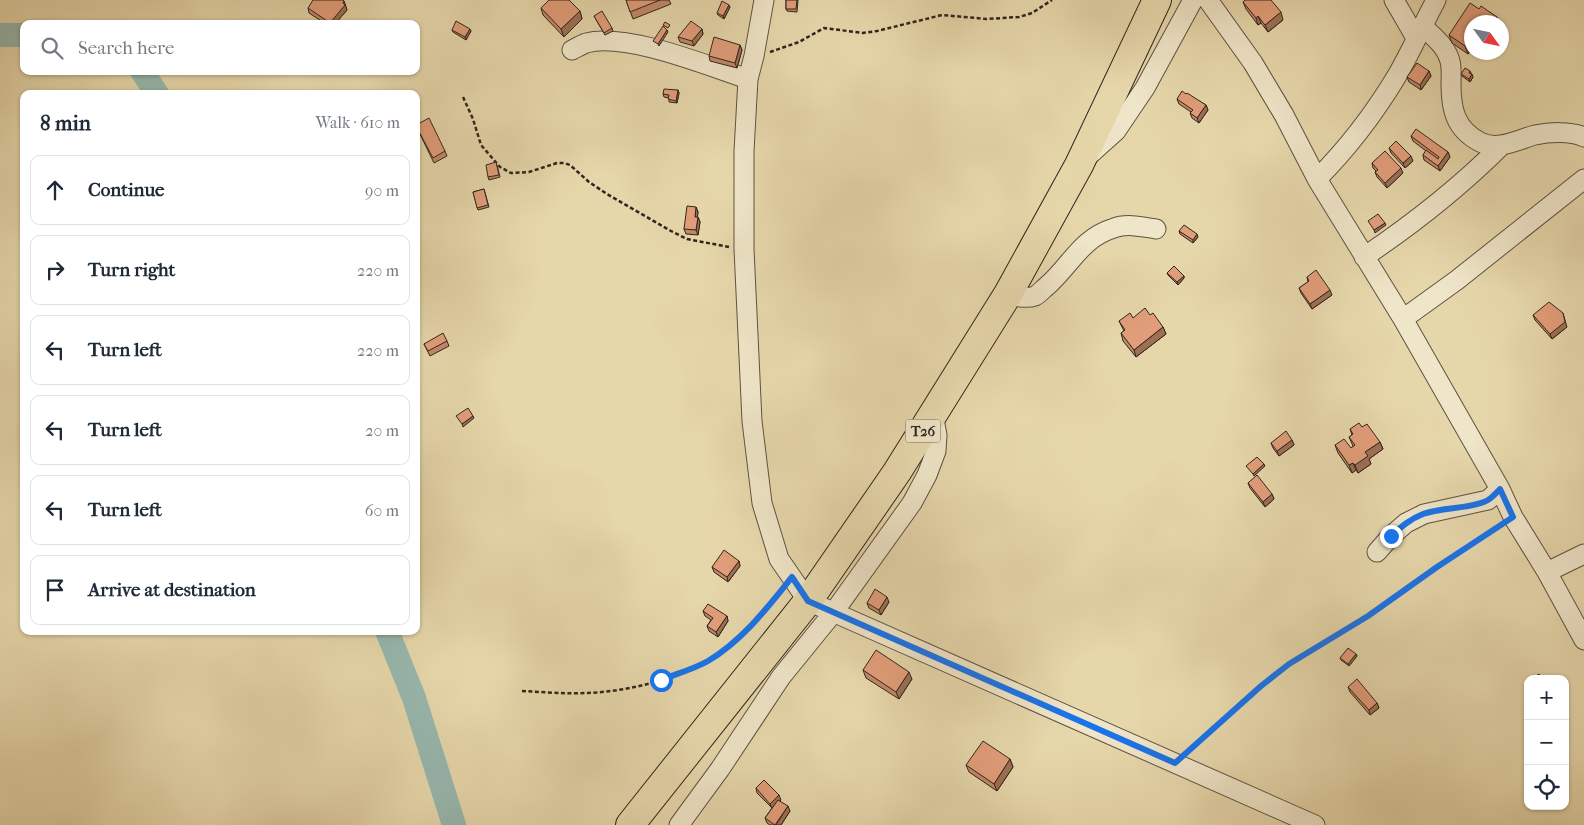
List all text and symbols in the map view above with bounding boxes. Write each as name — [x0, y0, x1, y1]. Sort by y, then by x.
north arrow — [1464, 15, 1509, 60]
search box — [20, 20, 420, 75]
icon: search — [38, 34, 66, 62]
text: Search here — [78, 37, 174, 59]
text: 8 min — [40, 111, 91, 135]
text: Walk · 610 m — [315, 113, 400, 132]
icon: ahead — [41, 176, 69, 204]
text: Continue — [88, 179, 164, 201]
text: 90 m — [365, 181, 399, 200]
icon: right — [41, 256, 69, 284]
text: Turn right — [88, 259, 175, 281]
text: 220 m — [357, 261, 399, 280]
icon: left — [41, 336, 69, 364]
text: Turn left — [88, 339, 162, 361]
text: 220 m — [357, 341, 399, 360]
icon: left — [41, 416, 69, 444]
text: Turn left — [88, 419, 162, 441]
road number: T26 — [906, 420, 940, 442]
text: 20 m — [365, 421, 399, 440]
icon: left — [41, 496, 69, 524]
text: Turn left — [88, 499, 162, 521]
text: 60 m — [365, 501, 399, 520]
route end — [1380, 525, 1403, 548]
icon: arrive — [41, 576, 69, 604]
text: Arrive at destination — [88, 579, 256, 601]
route start — [650, 669, 673, 692]
map controls — [1524, 675, 1569, 810]
button: + — [1524, 675, 1569, 720]
button: − — [1524, 720, 1569, 765]
button: locate — [1524, 765, 1569, 810]

